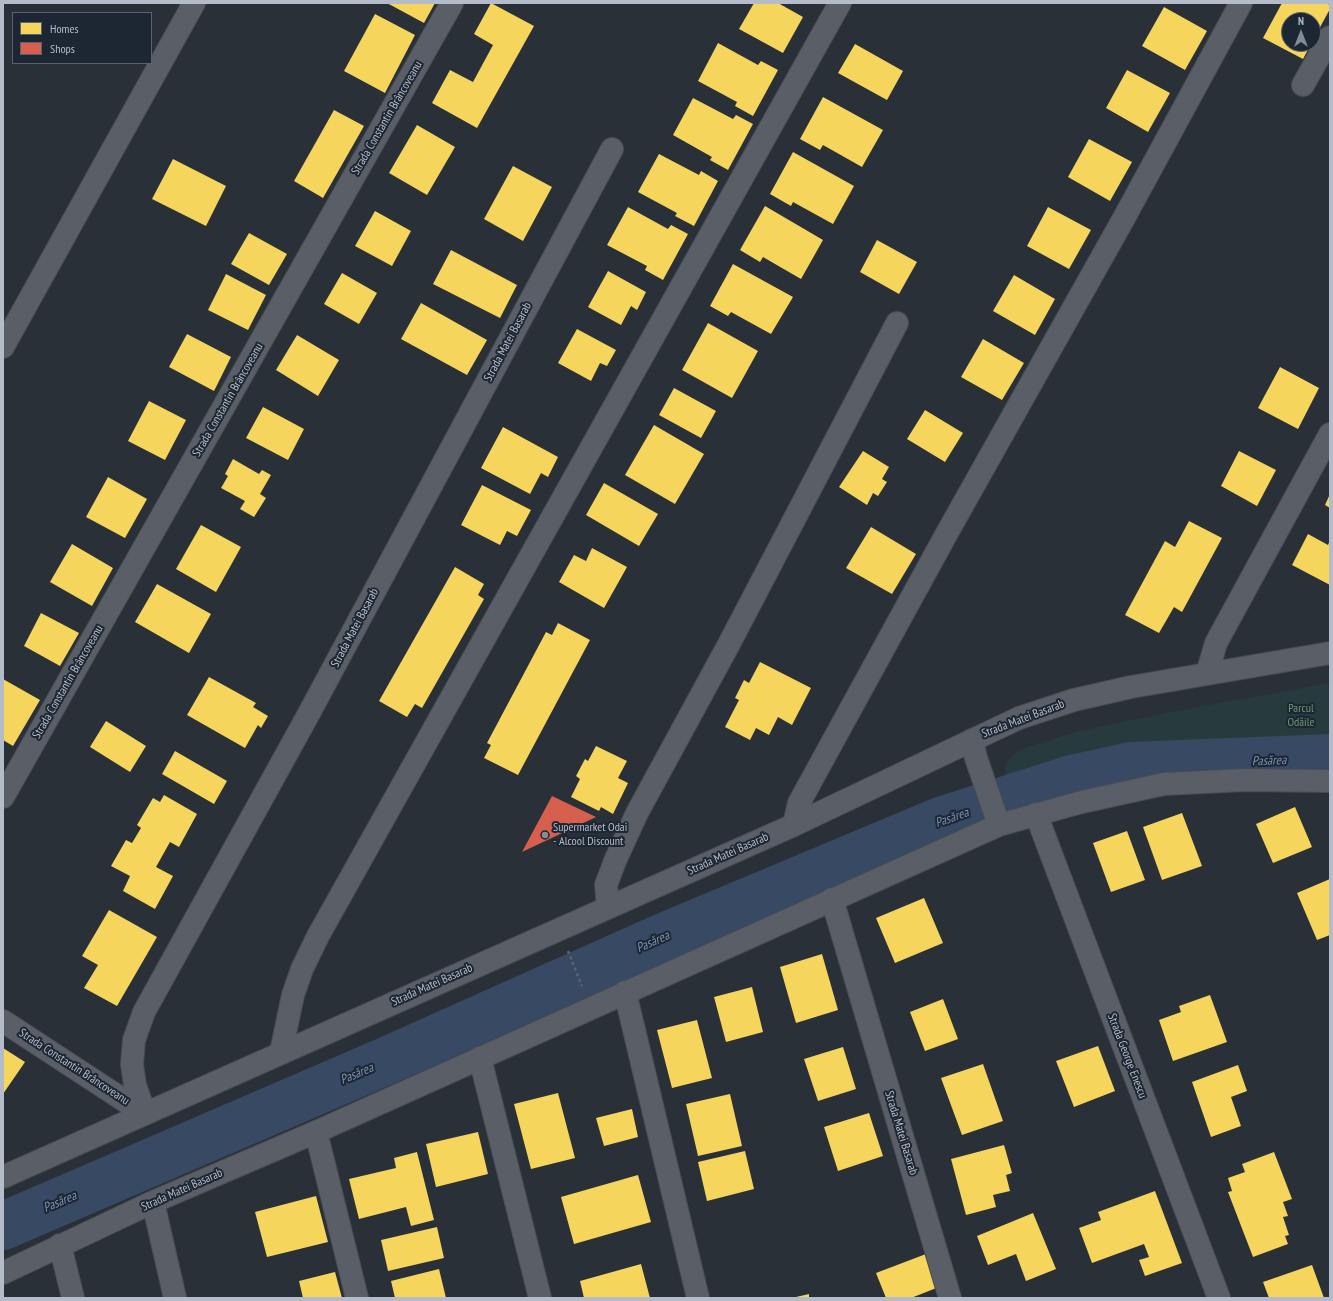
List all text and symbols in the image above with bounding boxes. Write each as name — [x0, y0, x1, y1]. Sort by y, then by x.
legend — [12, 12, 152, 64]
north arrow — [1281, 12, 1321, 52]
text: N — [1298, 14, 1304, 28]
text: Homes — [50, 21, 78, 36]
text: Shops — [50, 41, 75, 56]
street label: Strada Constantin Brâncoveanu — [349, 59, 425, 177]
street label: Strada Matei Basarab — [481, 300, 535, 384]
street label: Strada Constantin Brâncoveanu — [190, 341, 266, 459]
street label: Strada Matei Basarab — [328, 586, 382, 670]
street label: Strada Constantin Brâncoveanu — [30, 623, 106, 741]
street label: Strada Matei Basarab — [980, 697, 1066, 741]
park label: Parcul Odăile — [1288, 702, 1314, 730]
water label: Pasărea — [1252, 753, 1286, 769]
water label: Pasărea — [933, 805, 971, 831]
place label: Supermarket Odai - Alcool Discount — [553, 821, 627, 849]
marker: Supermarket Odai - Alcool Discount — [540, 830, 550, 840]
street label: Strada Matei Basarab — [685, 830, 771, 878]
water label: Pasărea — [634, 928, 672, 956]
street label: Strada Matei Basarab — [389, 961, 475, 1009]
street label: Strada George Enescu — [1104, 1011, 1150, 1101]
street label: Strada Constantin Brâncoveanu — [16, 1026, 132, 1108]
water label: Pasărea — [338, 1060, 376, 1088]
street label: Strada Matei Basarab — [881, 1089, 921, 1177]
street label: Strada Matei Basarab — [139, 1166, 225, 1214]
water label: Pasărea — [41, 1188, 79, 1216]

